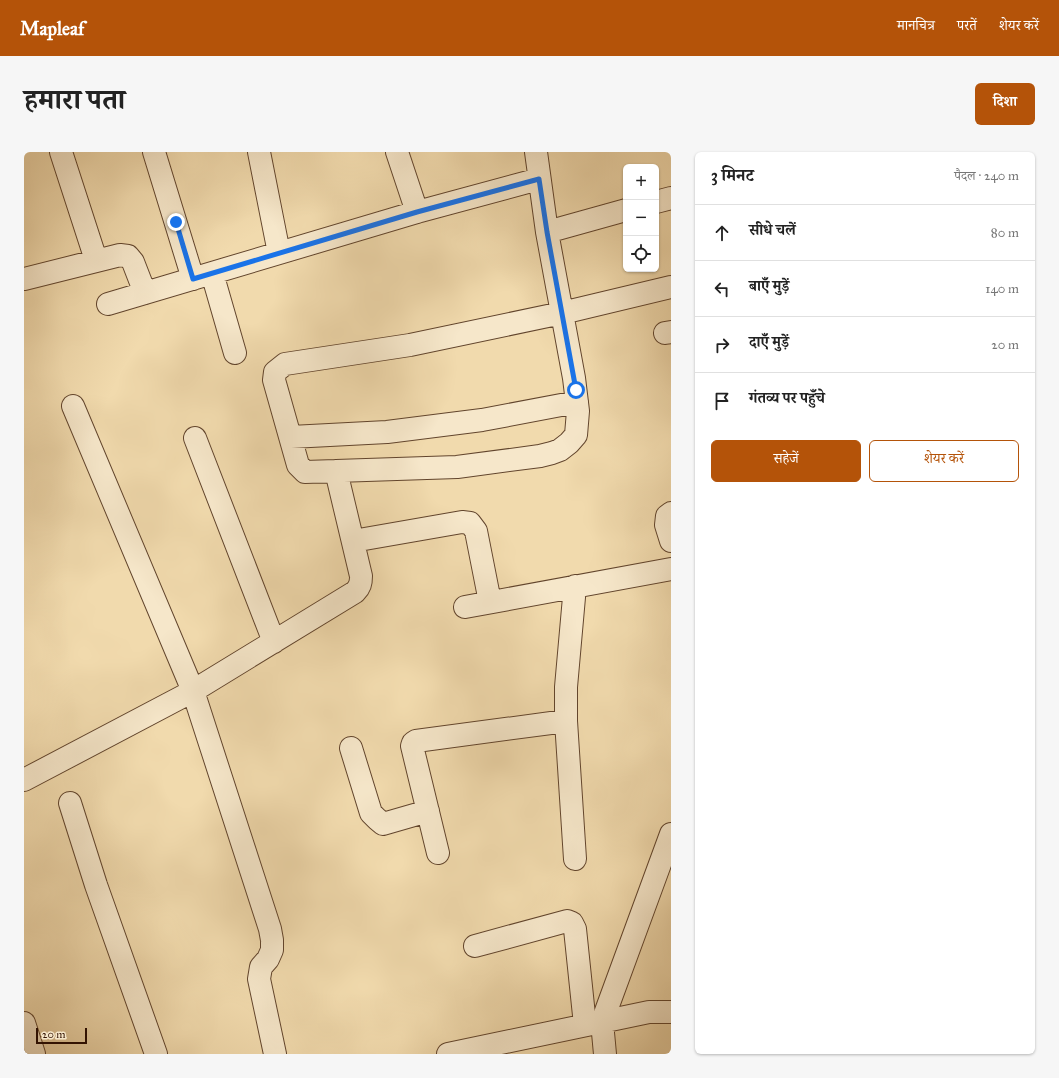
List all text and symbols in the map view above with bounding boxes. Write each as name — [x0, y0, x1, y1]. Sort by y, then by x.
text: Mapleaf — [20, 17, 84, 40]
text: मानचित्र — [897, 17, 935, 34]
text: परतें — [957, 17, 977, 34]
text: शेयर करें — [999, 17, 1039, 34]
text: हमारा पता — [24, 82, 125, 117]
button: दिशा — [975, 83, 1035, 125]
map controls — [623, 164, 659, 272]
button: + — [623, 164, 659, 200]
text: 3 मिनट — [711, 165, 754, 186]
text: पैदल · 240 m — [954, 168, 1019, 184]
button: − — [623, 200, 659, 236]
route end — [167, 213, 185, 231]
text: सीधे चलें — [749, 221, 796, 239]
icon: ahead — [711, 222, 733, 244]
text: 80 m — [991, 225, 1019, 241]
button: locate — [623, 236, 659, 272]
text: बाएँ मुड़ें — [749, 277, 789, 295]
icon: left — [711, 278, 733, 300]
text: 140 m — [985, 281, 1019, 297]
text: दाएँ मुड़ें — [749, 333, 789, 351]
icon: right — [711, 334, 733, 356]
text: 20 m — [991, 337, 1019, 353]
route start — [567, 381, 585, 399]
text: गंतव्य पर पहुँचे — [749, 389, 825, 407]
icon: arrive — [711, 390, 733, 412]
button: सहेजें — [711, 440, 861, 482]
button: शेयर करें — [869, 440, 1019, 482]
scale bar — [36, 1026, 87, 1045]
text: 20 m — [42, 1028, 65, 1041]

